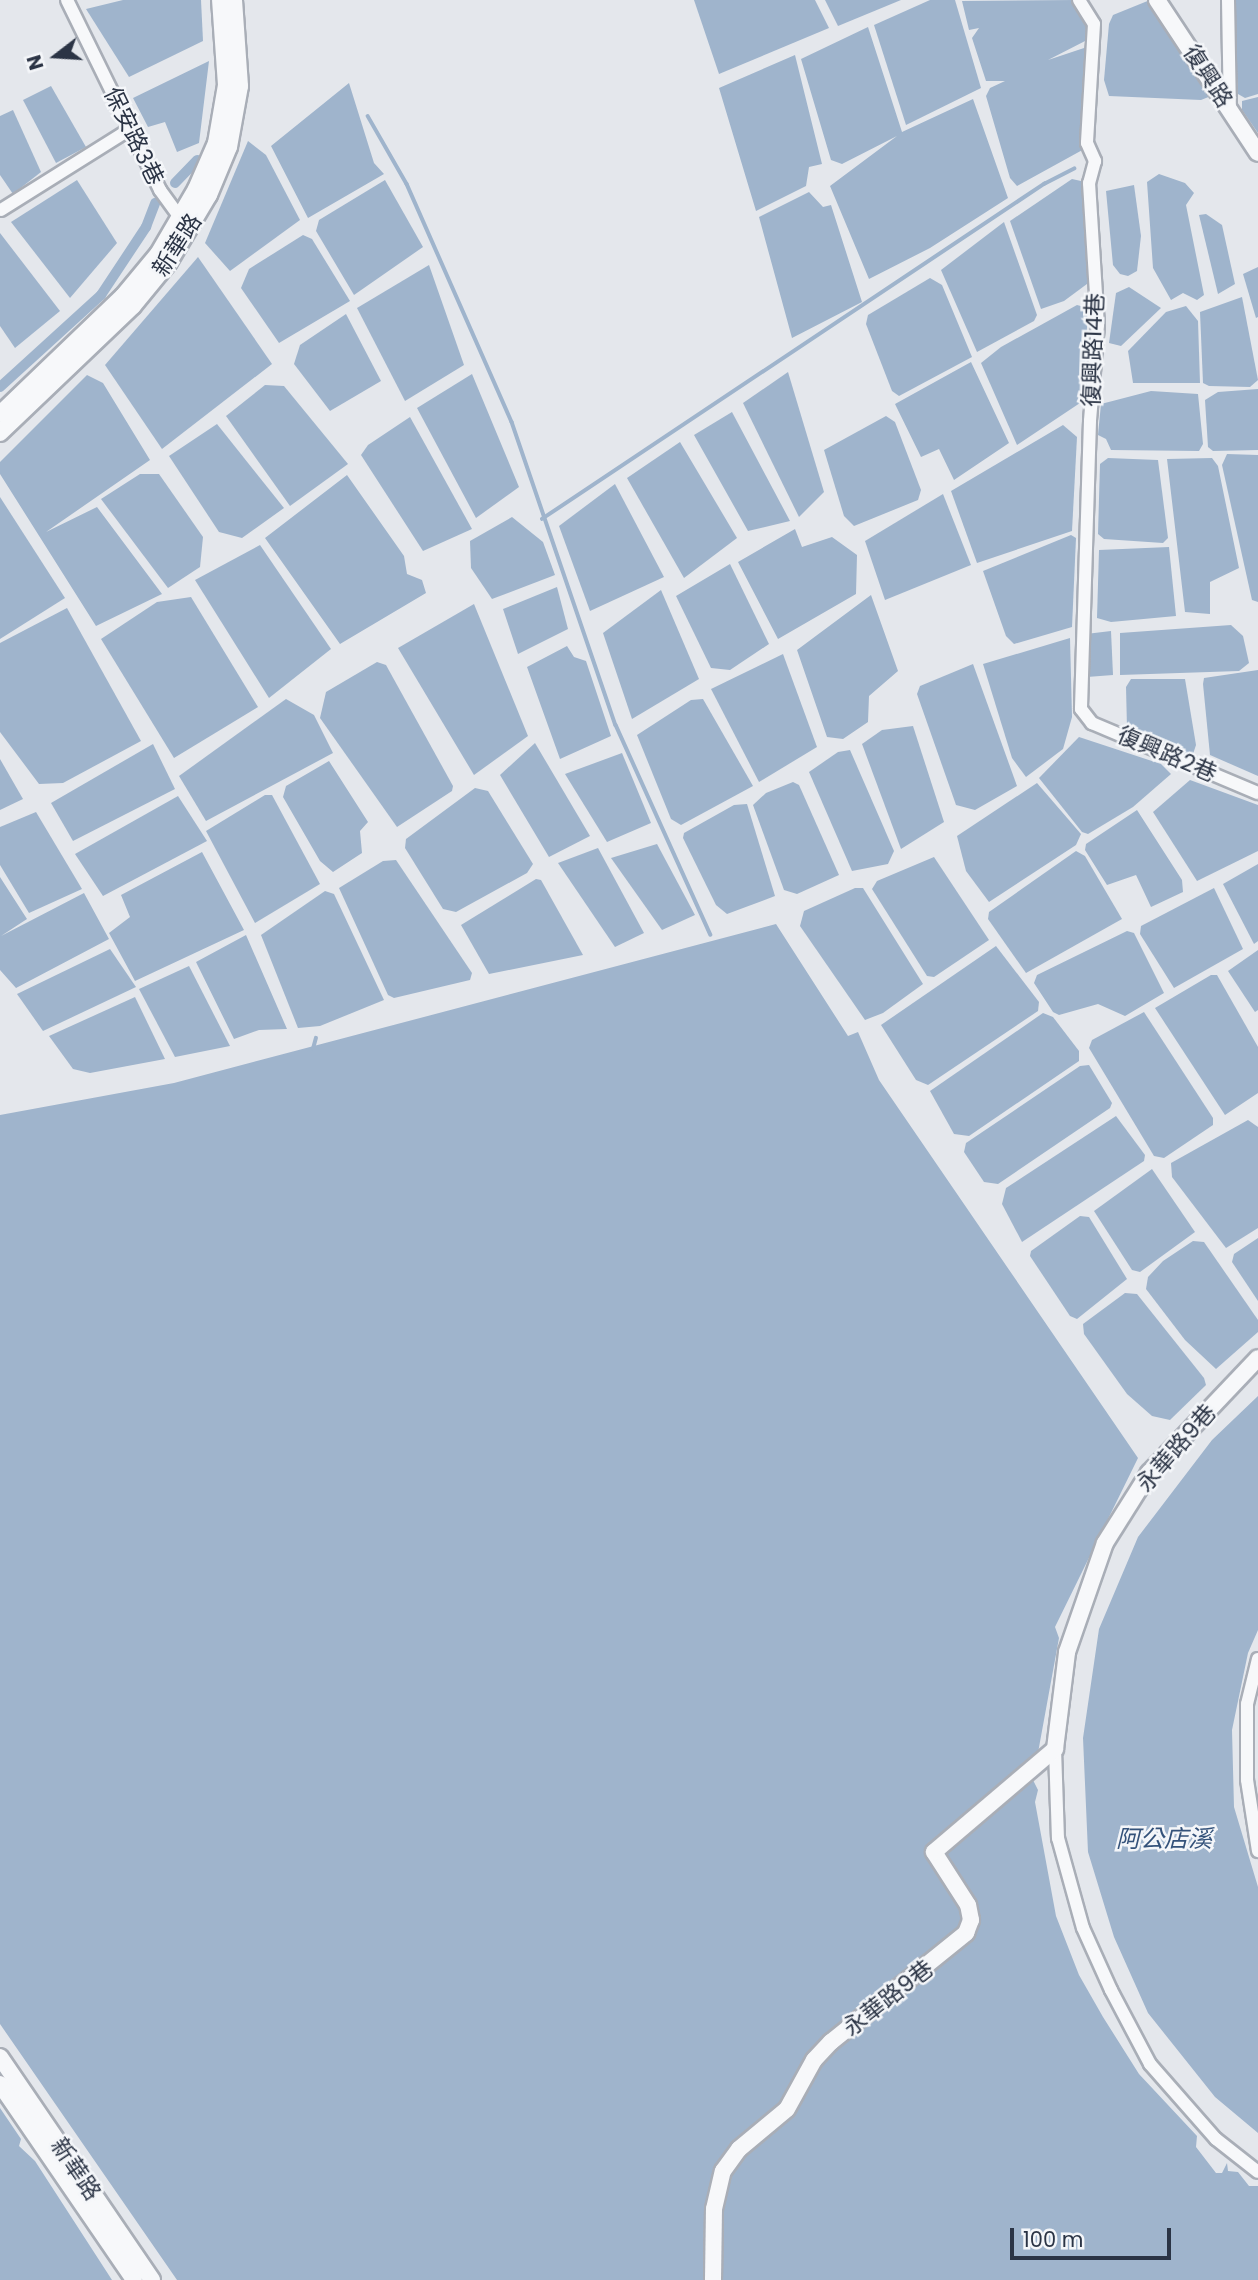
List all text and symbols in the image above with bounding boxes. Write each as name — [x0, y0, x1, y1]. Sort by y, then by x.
north arrow — [21, 21, 91, 91]
street label: 復興路 — [1178, 40, 1238, 112]
text: N — [20, 52, 50, 73]
street label: 保安路3巷 — [98, 83, 170, 189]
street label: 新華路 — [147, 209, 207, 281]
street label: 復興路14巷 — [1077, 293, 1109, 407]
street label: 復興路2巷 — [1113, 721, 1221, 787]
street label: 永華路9巷 — [1131, 1399, 1221, 1497]
water label: 阿公店溪 — [1116, 1825, 1212, 1853]
street label: 永華路9巷 — [838, 1954, 938, 2042]
street label: 新華路 — [45, 2133, 107, 2205]
scale bar — [1013, 2214, 1174, 2258]
text: 100 m — [1023, 2225, 1083, 2254]

